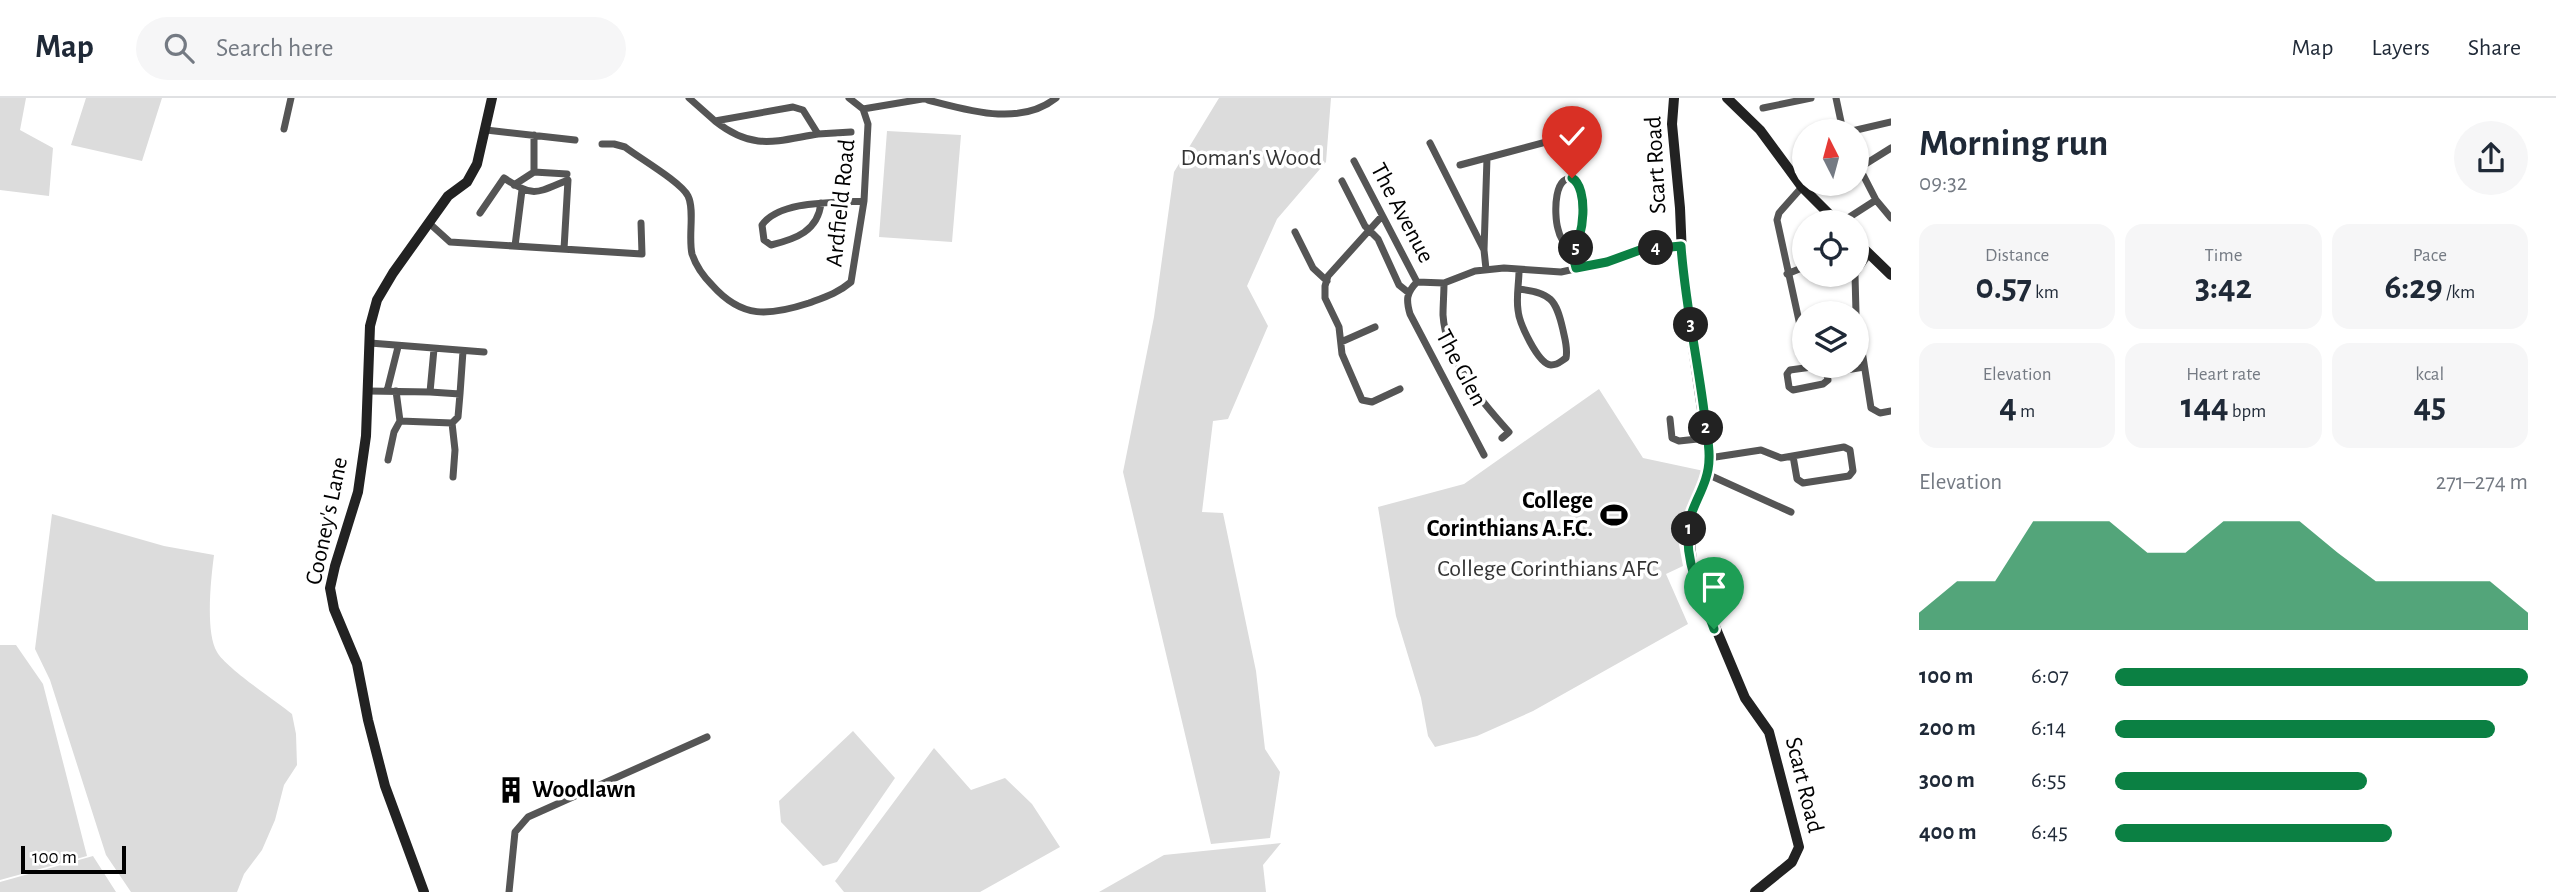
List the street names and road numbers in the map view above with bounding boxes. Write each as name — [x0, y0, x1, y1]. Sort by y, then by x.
street label: Scart Road — [1641, 116, 1671, 214]
street label: Ardfield Road — [822, 138, 860, 268]
street label: The Avenue — [1366, 159, 1438, 267]
street label: The Glen — [1431, 326, 1491, 410]
street label: Cooney's Lane — [302, 455, 352, 587]
street label: Scart Road — [1781, 735, 1827, 835]

